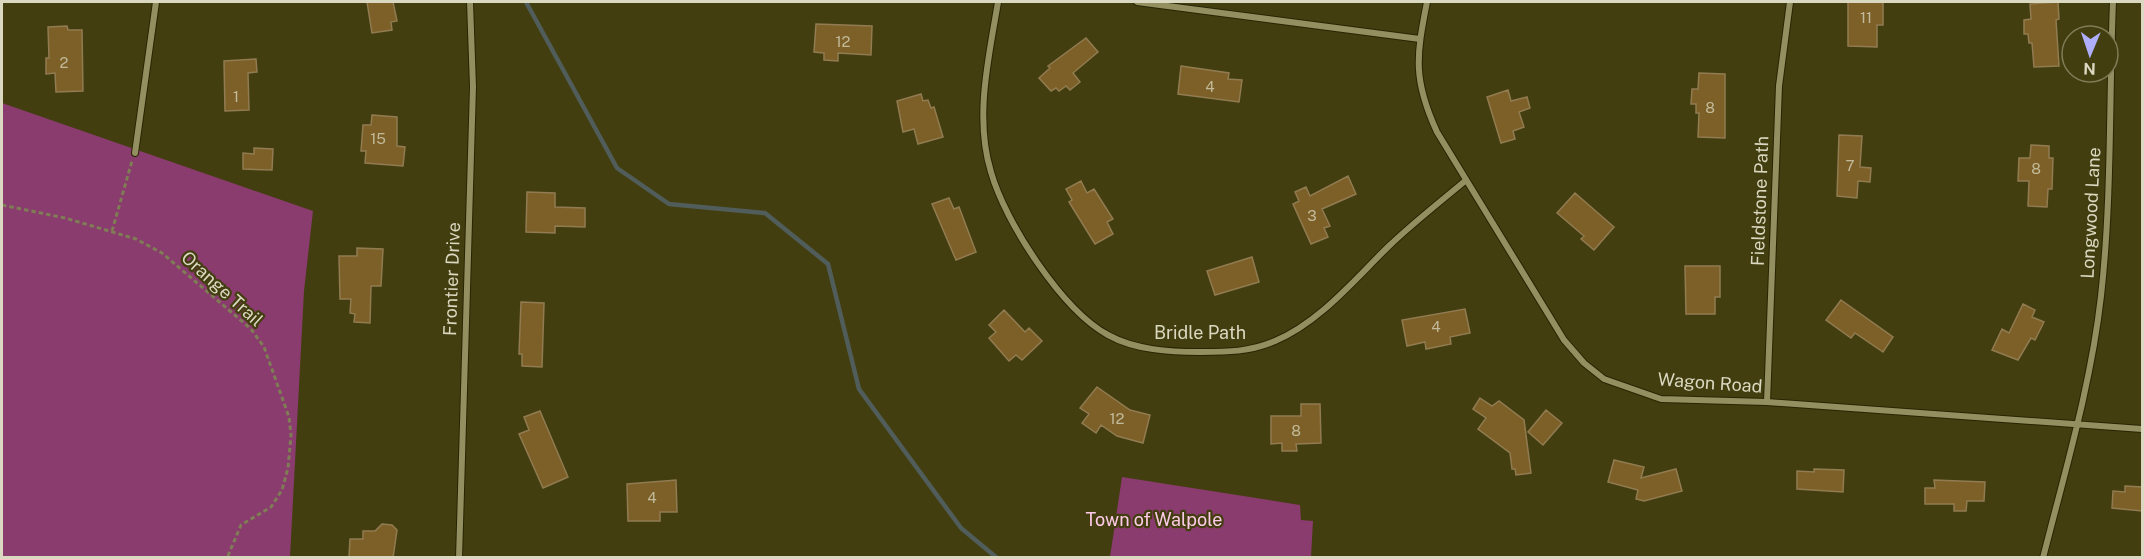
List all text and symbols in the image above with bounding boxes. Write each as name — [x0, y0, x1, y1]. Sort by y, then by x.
house number: 11 — [1860, 9, 1872, 26]
north arrow — [2060, 24, 2120, 84]
house number: 12 — [835, 33, 851, 50]
house number: 2 — [60, 54, 69, 71]
text: N — [2083, 59, 2096, 78]
house number: 4 — [1205, 78, 1215, 95]
house number: 1 — [233, 88, 239, 105]
house number: 8 — [1705, 99, 1715, 116]
house number: 15 — [370, 130, 386, 147]
street label: Fieldstone Path — [1747, 136, 1772, 266]
street label: Longwood Lane — [2077, 147, 2104, 279]
house number: 7 — [1845, 157, 1855, 174]
house number: 8 — [2031, 160, 2041, 177]
house number: 3 — [1307, 207, 1317, 224]
street label: Frontier Drive — [439, 222, 464, 336]
street label: Orange Trail — [177, 247, 267, 331]
house number: 4 — [1431, 318, 1441, 335]
street label: Bridle Path — [1154, 322, 1246, 343]
street label: Wagon Road — [1657, 368, 1763, 397]
house number: 12 — [1109, 410, 1125, 427]
house number: 8 — [1291, 422, 1301, 439]
house number: 4 — [647, 489, 657, 506]
park label: Town of Walpole — [1086, 509, 1222, 530]

